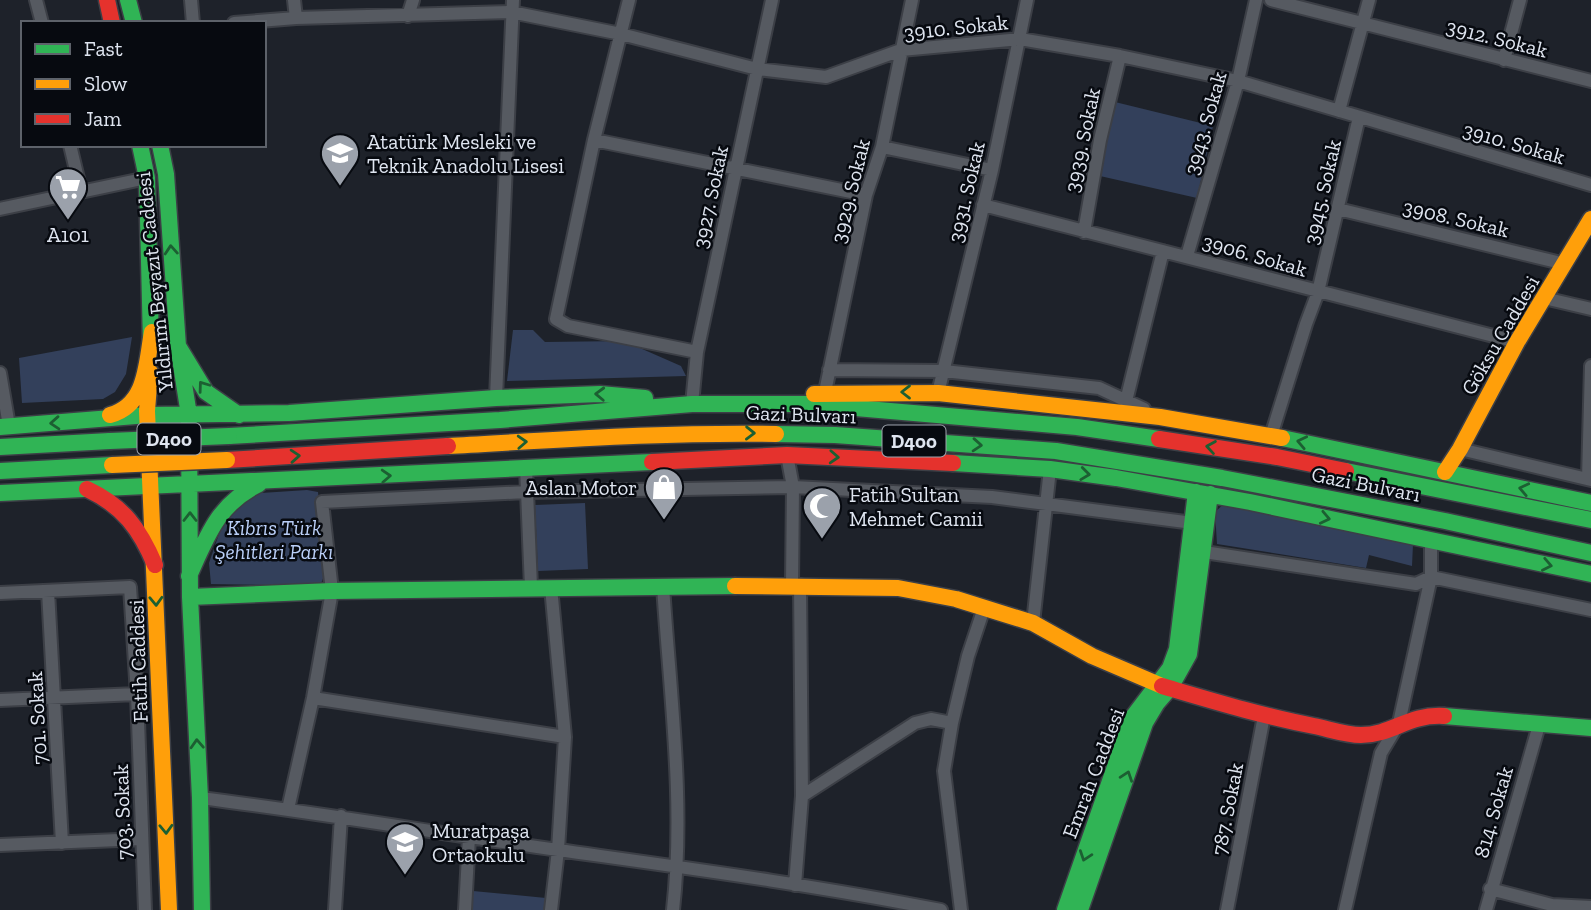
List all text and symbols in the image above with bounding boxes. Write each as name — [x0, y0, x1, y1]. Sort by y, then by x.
street label: 3910. Sokak — [903, 9, 1009, 45]
street label: 3912. Sokak — [1444, 13, 1550, 63]
legend — [21, 21, 266, 147]
text: Fast — [84, 36, 123, 61]
street label: 3943. Sokak — [1178, 68, 1232, 177]
text: Slow — [84, 71, 127, 96]
street label: 3939. Sokak — [1059, 85, 1105, 194]
text: Jam — [84, 106, 121, 131]
street label: 3910. Sokak — [1460, 117, 1568, 169]
place label: Atatürk Mesleki ve Teknik Anadolu Lisesi — [367, 129, 564, 178]
school or university icon: Atatürk Mesleki ve Teknik Anadolu Lisesi — [319, 132, 361, 187]
street label: 3929. Sokak — [825, 136, 875, 246]
street label: 3945. Sokak — [1298, 137, 1346, 247]
street label: 3931. Sokak — [942, 139, 990, 245]
street label: 3927. Sokak — [687, 143, 733, 251]
supermarket icon: A101 — [47, 166, 89, 221]
street label: Yıldırım Beyazıt Caddesi — [130, 171, 178, 394]
street label: 3908. Sokak — [1401, 194, 1511, 242]
place label: A101 — [47, 222, 89, 247]
street label: 3906. Sokak — [1200, 228, 1310, 282]
one-way arrow — [164, 244, 179, 255]
street label: Göksu Caddesi — [1456, 271, 1544, 399]
one-way arrow — [199, 381, 212, 393]
one-way arrow — [900, 384, 911, 400]
one-way arrow — [594, 387, 605, 402]
street label: Gazi Bulvarı — [745, 400, 857, 428]
one-way arrow — [49, 415, 60, 430]
road number: D400 — [138, 424, 200, 454]
one-way arrow — [745, 425, 755, 441]
road number: D400 — [883, 426, 946, 456]
one-way arrow — [517, 434, 528, 449]
one-way arrow — [1296, 436, 1308, 451]
one-way arrow — [972, 438, 983, 453]
one-way arrow — [1205, 440, 1217, 455]
one-way arrow — [290, 449, 301, 464]
one-way arrow — [828, 449, 839, 464]
street label: Gazi Bulvarı — [1309, 461, 1423, 507]
shop icon: Aslan Motor — [643, 466, 685, 521]
one-way arrow — [1079, 466, 1091, 481]
one-way arrow — [381, 469, 392, 484]
place label: Aslan Motor — [525, 475, 637, 500]
place label: Fatih Sultan Mehmet Camii — [849, 482, 983, 531]
one-way arrow — [1518, 483, 1530, 497]
mosque icon: Fatih Sultan Mehmet Camii — [801, 485, 843, 540]
one-way arrow — [1319, 510, 1331, 525]
one-way arrow — [182, 511, 198, 521]
park label: Kıbrıs Türk Şehitleri Parkı — [215, 515, 333, 564]
one-way arrow — [1541, 556, 1553, 571]
one-way arrow — [149, 596, 164, 607]
street label: Fatih Caddesi — [123, 599, 153, 723]
street label: 701. Sokak — [22, 671, 52, 765]
street label: Emrah Caddesi — [1057, 704, 1129, 842]
one-way arrow — [190, 738, 205, 749]
street label: 787. Sokak — [1206, 761, 1248, 857]
street label: 814. Sokak — [1468, 763, 1518, 861]
street label: 703. Sokak — [108, 764, 136, 860]
one-way arrow — [1119, 771, 1133, 783]
place label: Muratpaşa Ortaokulu — [432, 818, 530, 867]
school or university icon: Muratpaşa Ortaokulu — [384, 821, 426, 876]
one-way arrow — [158, 824, 173, 835]
one-way arrow — [1079, 849, 1093, 861]

